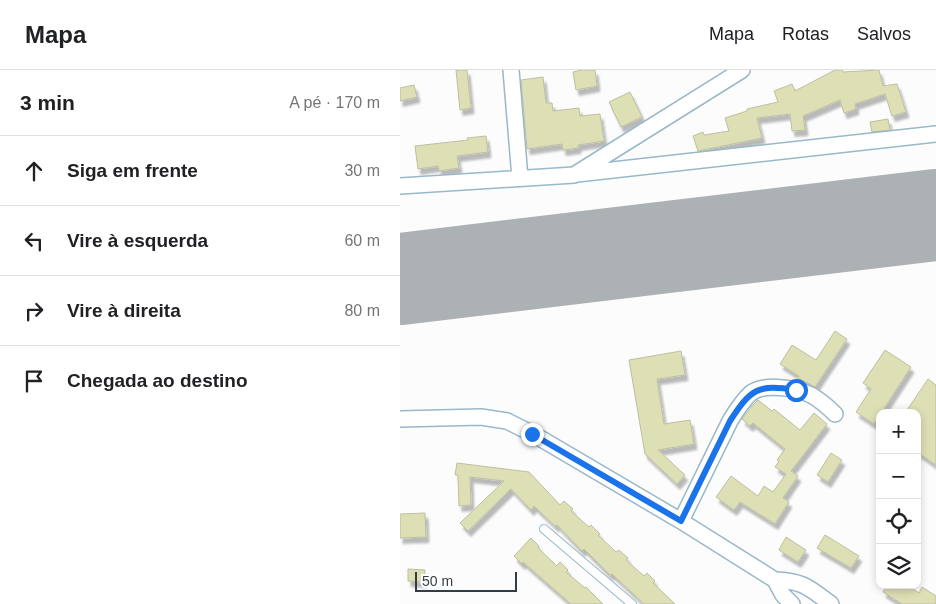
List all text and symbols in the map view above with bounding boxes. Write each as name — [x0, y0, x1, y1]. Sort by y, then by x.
text: Mapa — [25, 21, 86, 48]
text: Mapa — [709, 24, 754, 44]
text: Rotas — [782, 24, 829, 44]
text: Salvos — [857, 24, 911, 44]
text: 3 min — [20, 91, 75, 114]
text: A pé · 170 m — [289, 94, 380, 111]
icon: ahead — [20, 157, 48, 185]
text: Siga em frente — [67, 160, 198, 181]
text: 30 m — [344, 162, 380, 179]
icon: left — [20, 227, 48, 255]
text: Vire à esquerda — [67, 230, 208, 251]
text: 60 m — [344, 232, 380, 249]
icon: right — [20, 297, 48, 325]
text: Vire à direita — [67, 300, 181, 321]
text: 80 m — [344, 302, 380, 319]
icon: arrive — [20, 367, 48, 395]
text: Chegada ao destino — [67, 370, 248, 391]
route start — [785, 379, 808, 402]
map controls — [876, 409, 921, 589]
button: + — [876, 409, 921, 454]
route end — [521, 423, 544, 446]
button: − — [876, 454, 921, 499]
button: locate — [876, 499, 921, 544]
button: layers — [876, 544, 921, 589]
scale bar — [415, 569, 518, 592]
text: 50 m — [422, 573, 453, 589]

